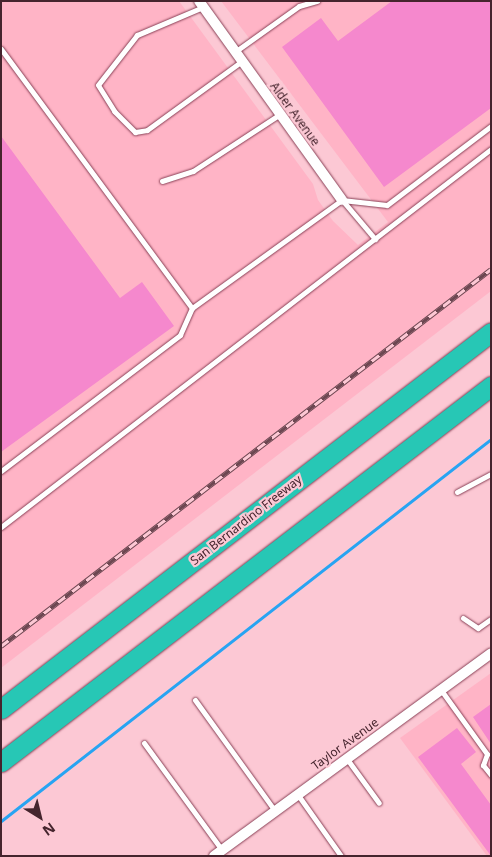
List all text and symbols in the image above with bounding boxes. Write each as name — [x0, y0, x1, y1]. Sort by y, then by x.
street label: Alder Avenue — [267, 79, 323, 149]
street label: San Bernardino Freeway — [188, 472, 304, 568]
street label: Taylor Avenue — [309, 715, 381, 773]
north arrow — [15, 792, 65, 842]
text: N — [39, 819, 59, 841]

